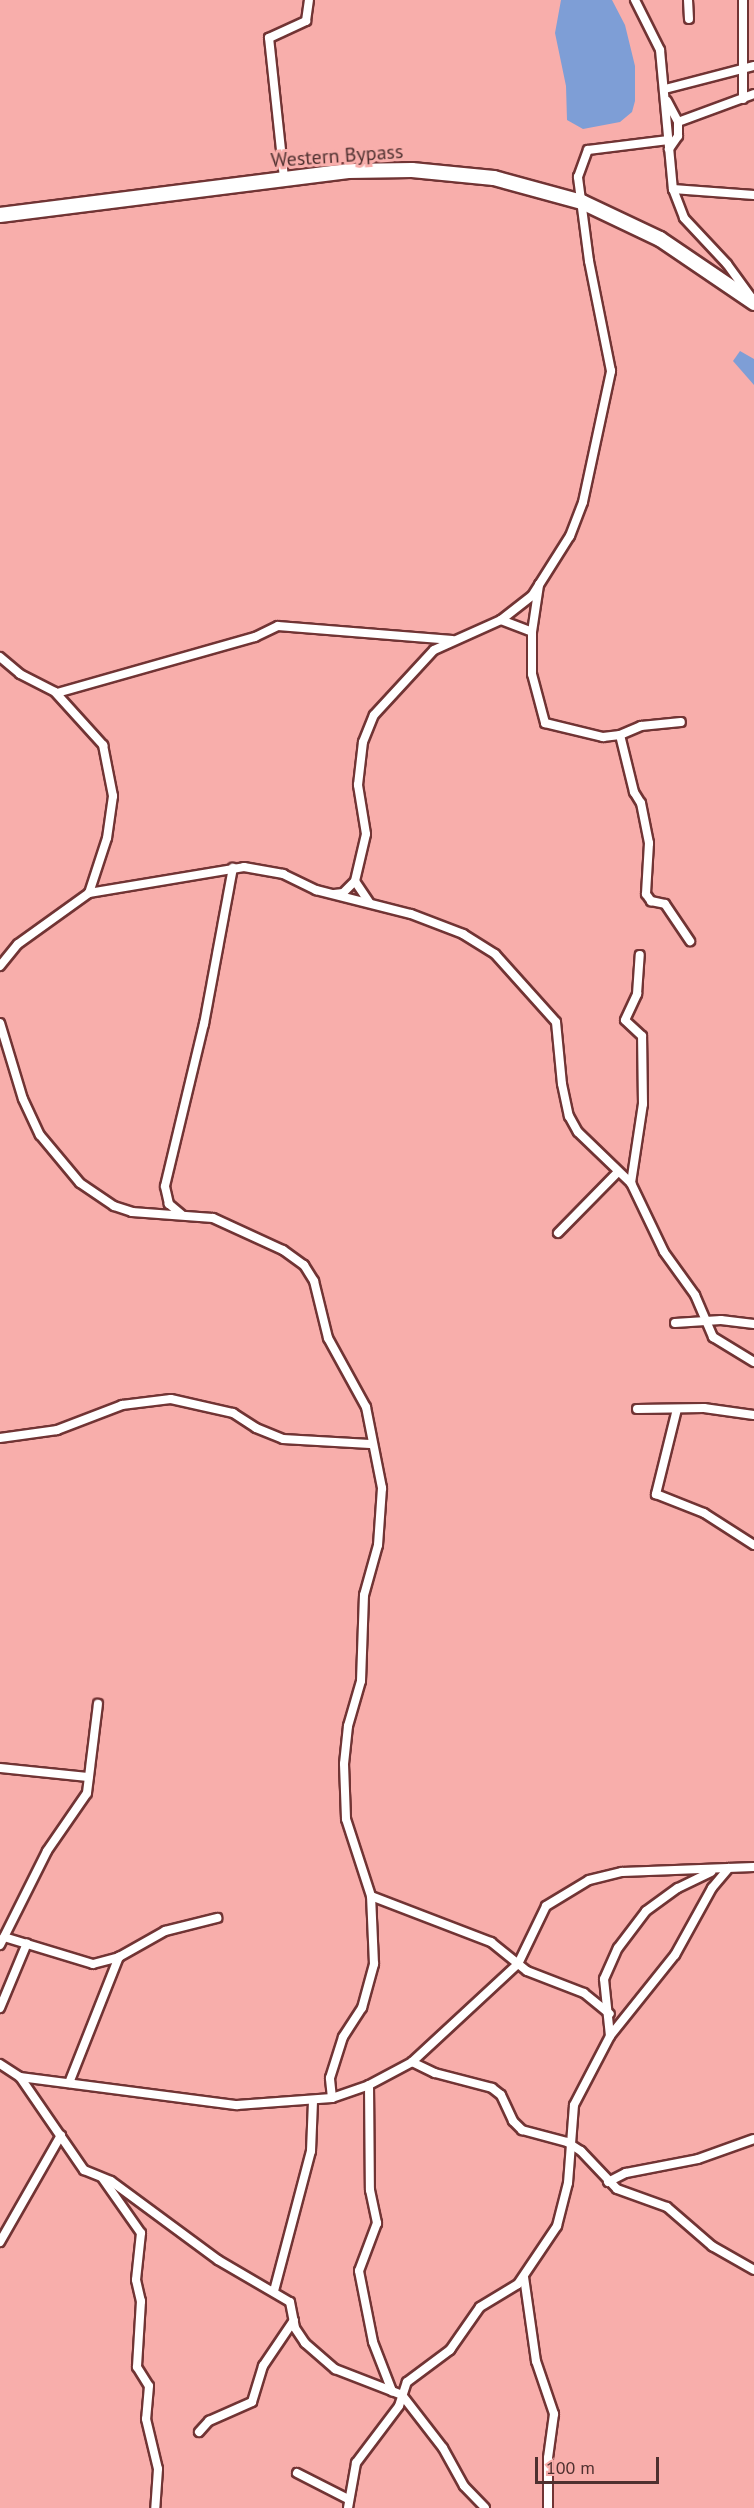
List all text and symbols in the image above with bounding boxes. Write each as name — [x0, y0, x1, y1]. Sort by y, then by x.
street label: Western Bypass — [270, 139, 404, 173]
scale bar — [538, 2445, 662, 2483]
text: 100 m — [546, 2456, 595, 2479]

